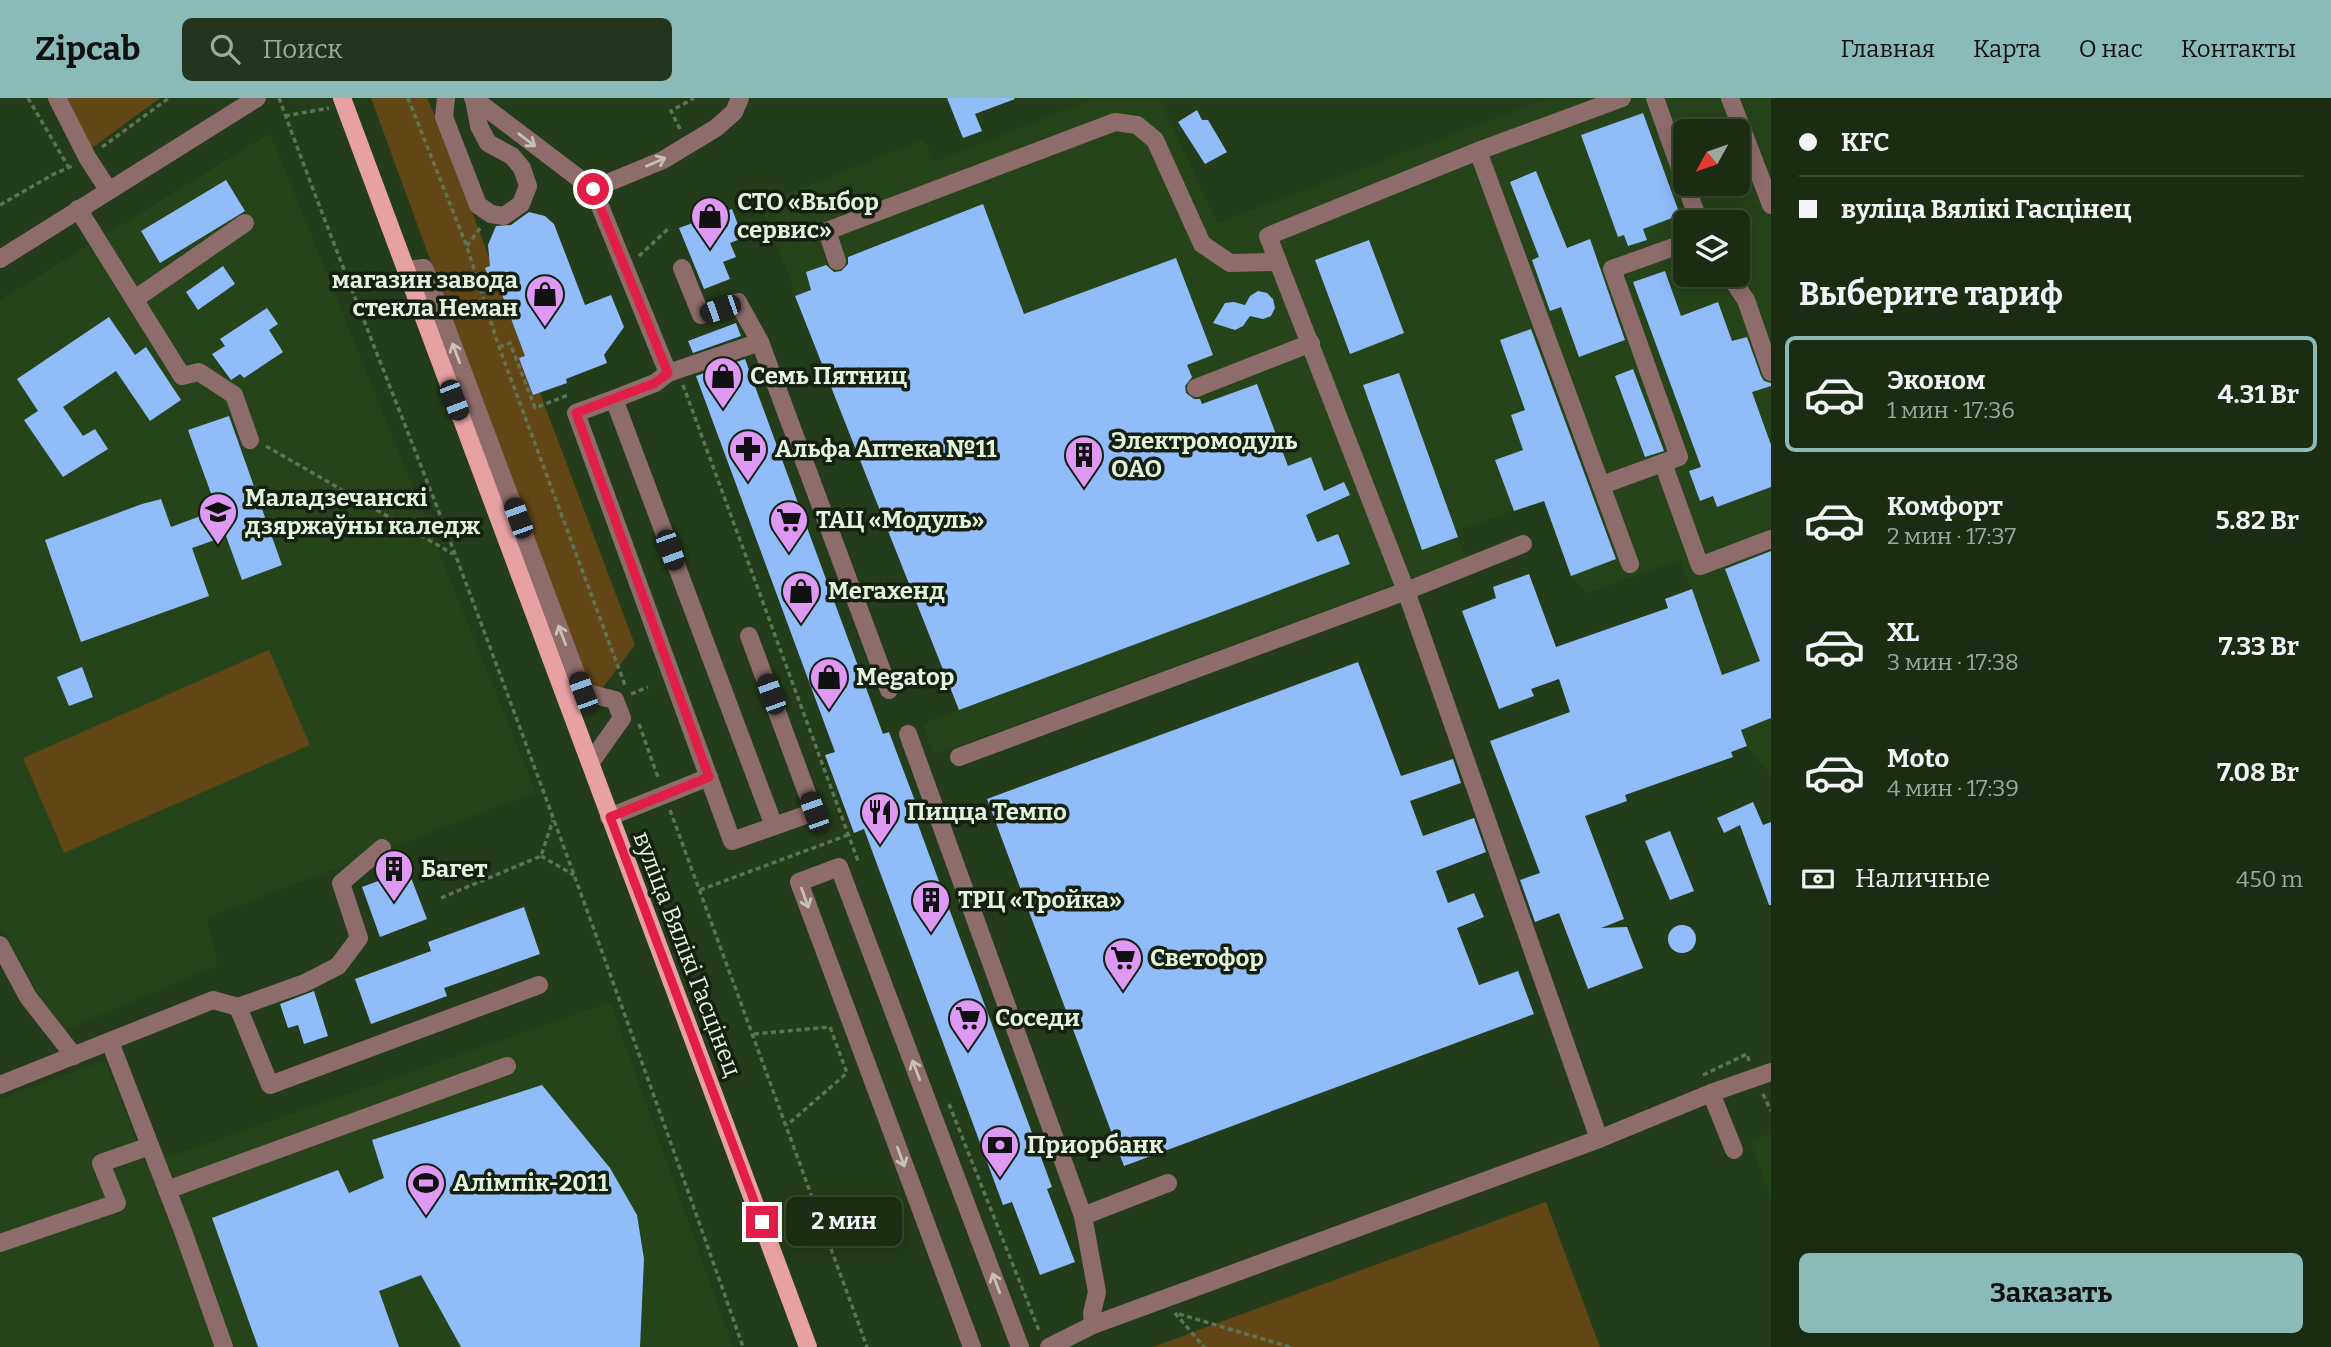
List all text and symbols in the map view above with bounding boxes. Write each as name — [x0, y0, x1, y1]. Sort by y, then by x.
search box — [182, 18, 672, 81]
text: Zipcab — [35, 29, 140, 69]
icon: search — [206, 30, 244, 68]
text: Поиск — [262, 34, 343, 65]
text: Главная — [1840, 35, 1935, 63]
text: Карта — [1973, 35, 2041, 63]
text: О нас — [2079, 35, 2143, 63]
text: Контакты — [2181, 35, 2296, 63]
north arrow — [1673, 119, 1750, 196]
map controls — [1673, 119, 1750, 287]
text: KFC — [1841, 127, 1890, 158]
one-way arrow — [517, 132, 536, 147]
one-way arrow — [645, 155, 666, 168]
route start — [577, 173, 609, 205]
place label: СТО «Выбор сервис» — [737, 188, 879, 244]
text: вуліца Вялікі Гасцінец — [1841, 194, 2131, 225]
shop icon: СТО «Выбор сервис» — [689, 195, 731, 250]
button: layers — [1673, 210, 1750, 287]
place label: магазин завода стекла Неман — [332, 266, 519, 322]
shop icon: магазин завода стекла Неман — [524, 273, 566, 328]
text: Выберите тариф — [1799, 275, 2063, 313]
car — [697, 292, 744, 326]
one-way arrow — [449, 343, 461, 365]
shop icon: Семь Пятниц — [702, 355, 744, 410]
place label: Семь Пятниц — [750, 362, 907, 390]
icon: car — [1803, 363, 1866, 426]
text: Эконом — [1887, 365, 1986, 396]
car — [437, 377, 472, 423]
text: 4.31 Br — [2218, 379, 2299, 410]
text: 1 мин · 17:36 — [1887, 396, 2015, 424]
place label: Электромодуль ОАО — [1111, 427, 1297, 483]
pharmacy icon: Альфа Аптека №11 — [727, 428, 769, 483]
building icon: Электромодуль ОАО — [1063, 434, 1105, 489]
place label: Альфа Аптека №11 — [775, 435, 997, 463]
place label: Маладзечанскі дзяржаўны каледж — [245, 484, 481, 540]
icon: car — [1803, 489, 1866, 552]
school or university icon: Маладзечанскі дзяржаўны каледж — [197, 491, 239, 546]
text: Комфорт — [1887, 491, 2003, 522]
car — [501, 495, 536, 541]
supermarket icon: ТАЦ «Модуль» — [768, 499, 810, 554]
text: 5.82 Br — [2215, 505, 2299, 536]
place label: ТАЦ «Модуль» — [816, 506, 984, 534]
text: 2 мин · 17:37 — [1887, 522, 2016, 550]
car — [653, 527, 688, 573]
shop icon: Мегахенд — [780, 570, 822, 625]
place label: Мегахенд — [828, 577, 945, 605]
icon: car — [1803, 615, 1866, 678]
text: XL — [1887, 617, 1919, 648]
one-way arrow — [554, 625, 567, 646]
text: 7.33 Br — [2219, 631, 2299, 662]
text: 3 мин · 17:38 — [1887, 648, 2019, 676]
shop icon: Megatop — [808, 656, 850, 711]
place label: Megatop — [856, 663, 954, 691]
car — [566, 669, 601, 715]
car — [754, 671, 789, 717]
icon: car — [1803, 741, 1866, 804]
text: Moto — [1887, 743, 1949, 774]
text: 7.08 Br — [2217, 757, 2299, 788]
text: 4 мин · 17:39 — [1887, 774, 2019, 802]
car — [797, 789, 832, 835]
restaurant icon: Пицца Темпо — [859, 791, 901, 846]
place label: Пицца Темпо — [907, 798, 1067, 826]
street label: вуліца Вялікі Гасцінец — [627, 828, 747, 1081]
building icon: Багет — [373, 848, 415, 903]
place label: Багет — [421, 855, 487, 883]
icon: cash — [1799, 860, 1837, 898]
text: Наличные — [1855, 863, 1990, 894]
text: 450 m — [2236, 865, 2303, 893]
building icon: ТРЦ «Тройка» — [910, 879, 952, 934]
place label: ТРЦ «Тройка» — [958, 886, 1122, 914]
one-way arrow — [800, 887, 812, 909]
supermarket icon: Светофор — [1102, 937, 1144, 992]
place label: Светофор — [1150, 944, 1264, 972]
supermarket icon: Соседи — [947, 997, 989, 1052]
place label: Соседи — [995, 1004, 1080, 1032]
one-way arrow — [908, 1060, 921, 1082]
bank icon: Приорбанк — [979, 1124, 1021, 1179]
place label: Приорбанк — [1027, 1131, 1164, 1159]
one-way arrow — [896, 1146, 909, 1168]
sports icon: Алімпік-2011 — [405, 1162, 447, 1217]
place label: Алімпік-2011 — [453, 1169, 609, 1197]
callout: 2 мин — [786, 1198, 902, 1246]
route end — [746, 1206, 778, 1238]
text: 2 мин — [811, 1207, 877, 1235]
button: Заказать — [1799, 1253, 2303, 1333]
one-way arrow — [989, 1273, 1001, 1295]

